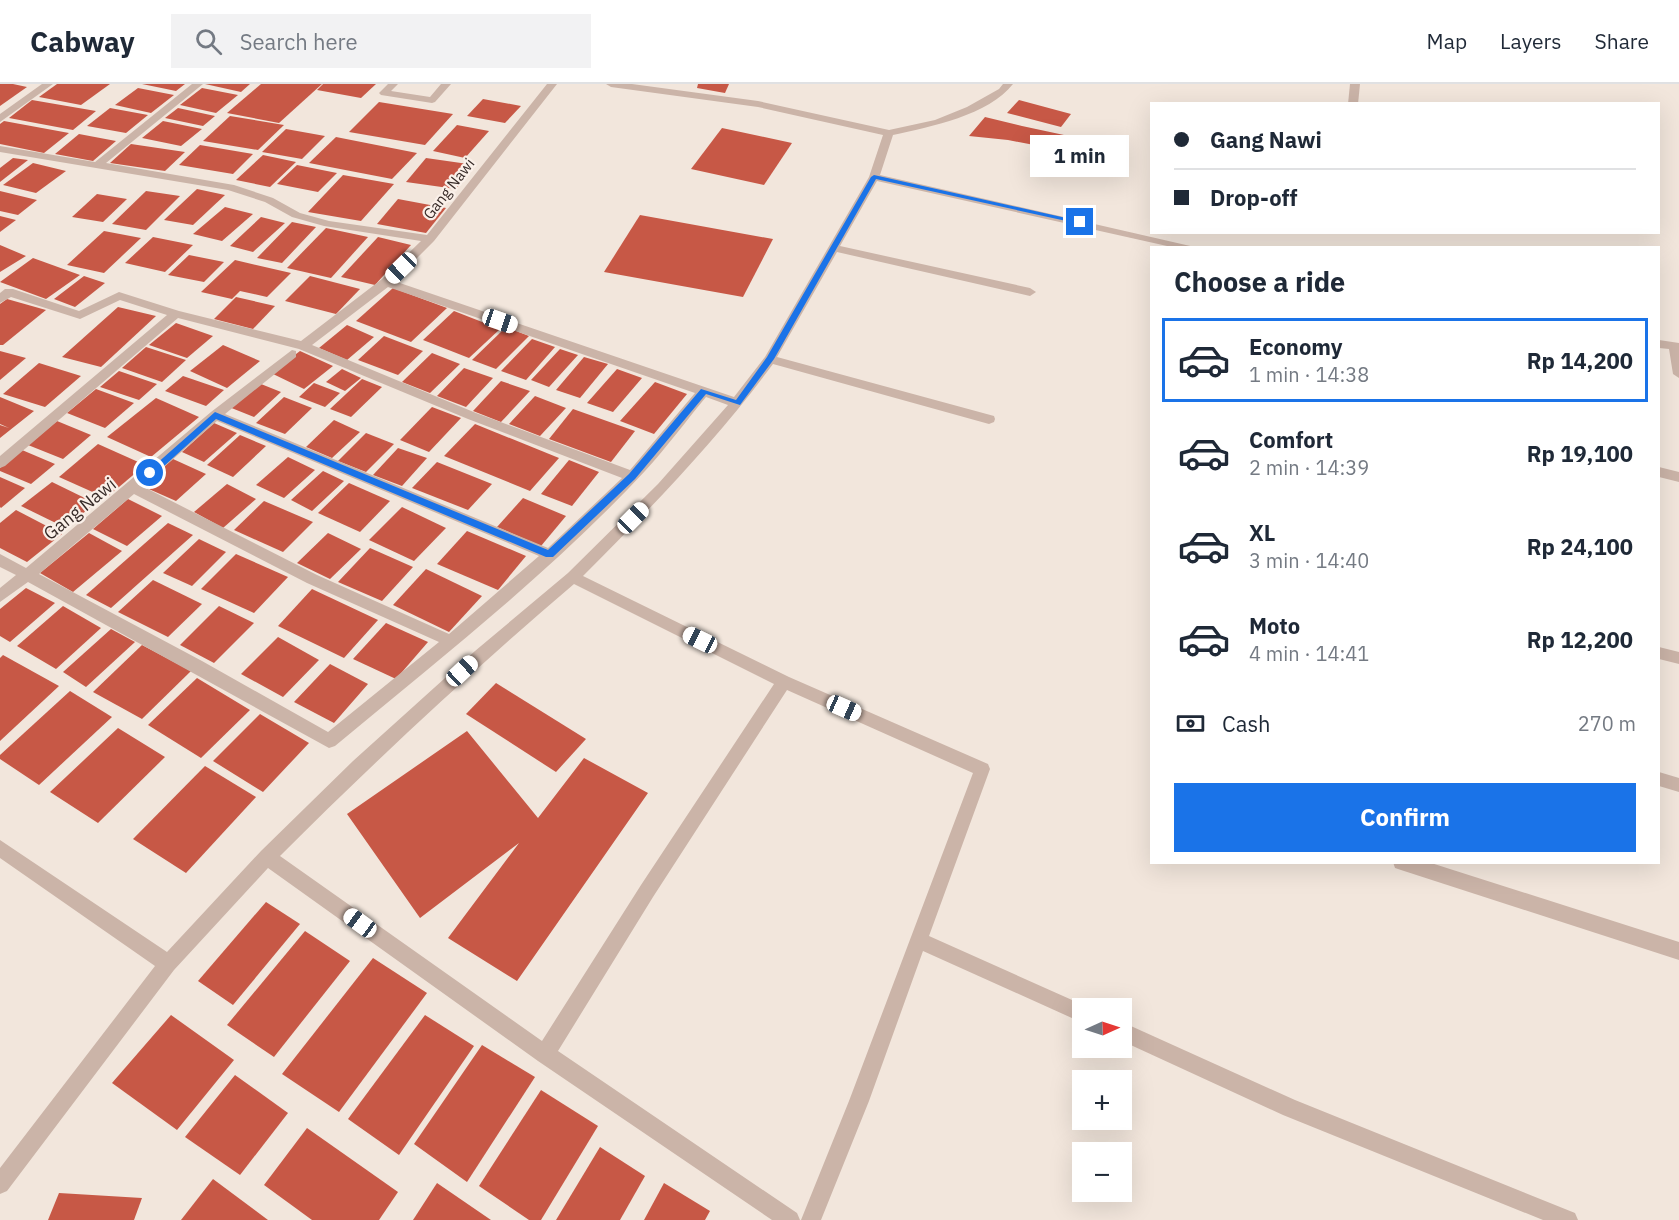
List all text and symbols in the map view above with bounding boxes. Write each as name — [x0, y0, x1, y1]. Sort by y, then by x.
search box — [171, 14, 591, 68]
text: Cabway — [30, 23, 135, 60]
icon: search — [192, 25, 225, 58]
text: Search here — [240, 27, 358, 56]
text: Map — [1427, 27, 1467, 55]
text: Layers — [1500, 27, 1562, 55]
text: Share — [1595, 27, 1649, 55]
text: Gang Nawi — [1210, 125, 1322, 154]
callout: 1 min — [1030, 135, 1130, 177]
text: 1 min — [1053, 142, 1106, 169]
street label: Gang Nawi — [419, 154, 478, 223]
text: Drop-off — [1210, 183, 1297, 212]
route end — [1066, 208, 1093, 235]
car — [382, 249, 420, 287]
text: Choose a ride — [1174, 264, 1345, 299]
car — [480, 307, 520, 335]
text: Economy — [1249, 332, 1343, 361]
icon: car — [1177, 333, 1231, 387]
text: Rp 14,200 — [1527, 346, 1633, 375]
text: 1 min · 14:38 — [1249, 361, 1369, 388]
text: Comfort — [1249, 425, 1333, 454]
icon: car — [1177, 426, 1231, 480]
text: Rp 19,100 — [1527, 439, 1633, 468]
text: 2 min · 14:39 — [1249, 454, 1369, 481]
route start — [136, 459, 163, 486]
street label: Gang Nawi — [39, 472, 121, 545]
car — [614, 499, 652, 537]
text: XL — [1249, 518, 1275, 547]
icon: car — [1177, 519, 1231, 573]
text: Rp 24,100 — [1527, 532, 1633, 561]
text: 3 min · 14:40 — [1249, 547, 1369, 574]
text: Moto — [1249, 611, 1300, 640]
icon: car — [1177, 612, 1231, 666]
car — [680, 624, 720, 656]
text: Rp 12,200 — [1527, 625, 1633, 654]
text: 4 min · 14:41 — [1249, 640, 1369, 667]
car — [443, 652, 481, 690]
car — [824, 692, 864, 724]
icon: cash — [1174, 707, 1207, 740]
text: Cash — [1222, 709, 1271, 738]
text: 270 m — [1578, 710, 1636, 737]
button: Confirm — [1174, 783, 1636, 852]
car — [340, 905, 380, 941]
north arrow — [1072, 998, 1132, 1058]
map controls — [1072, 998, 1132, 1202]
button: + — [1072, 1070, 1132, 1130]
button: − — [1072, 1142, 1132, 1202]

